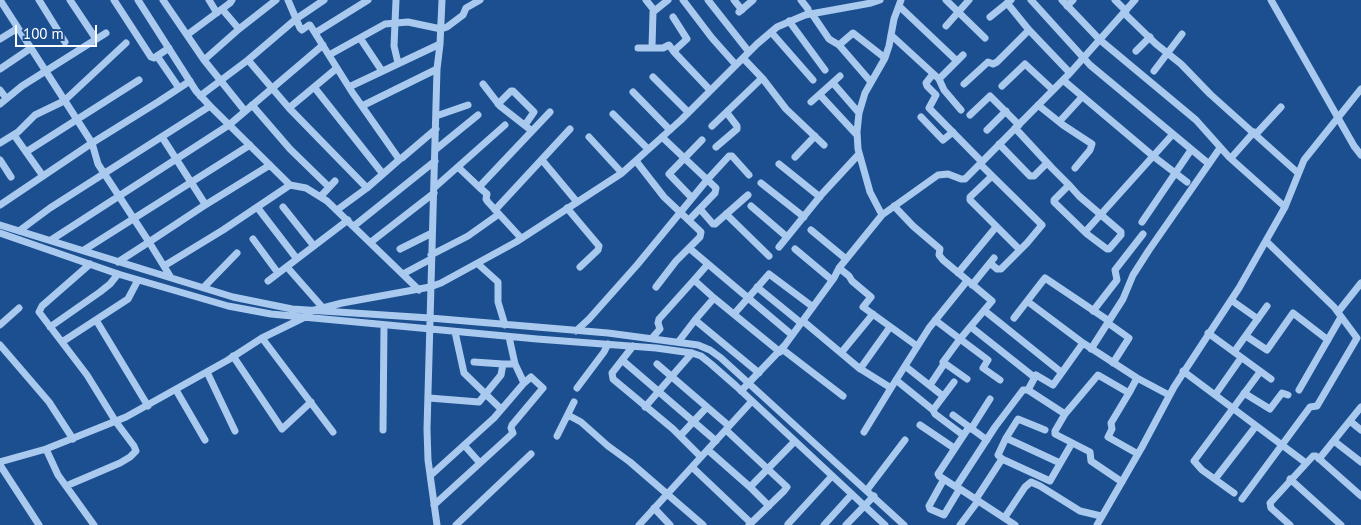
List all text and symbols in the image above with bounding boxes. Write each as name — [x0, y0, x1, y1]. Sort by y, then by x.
scale bar — [18, 15, 100, 47]
text: 100 m — [23, 24, 64, 43]

